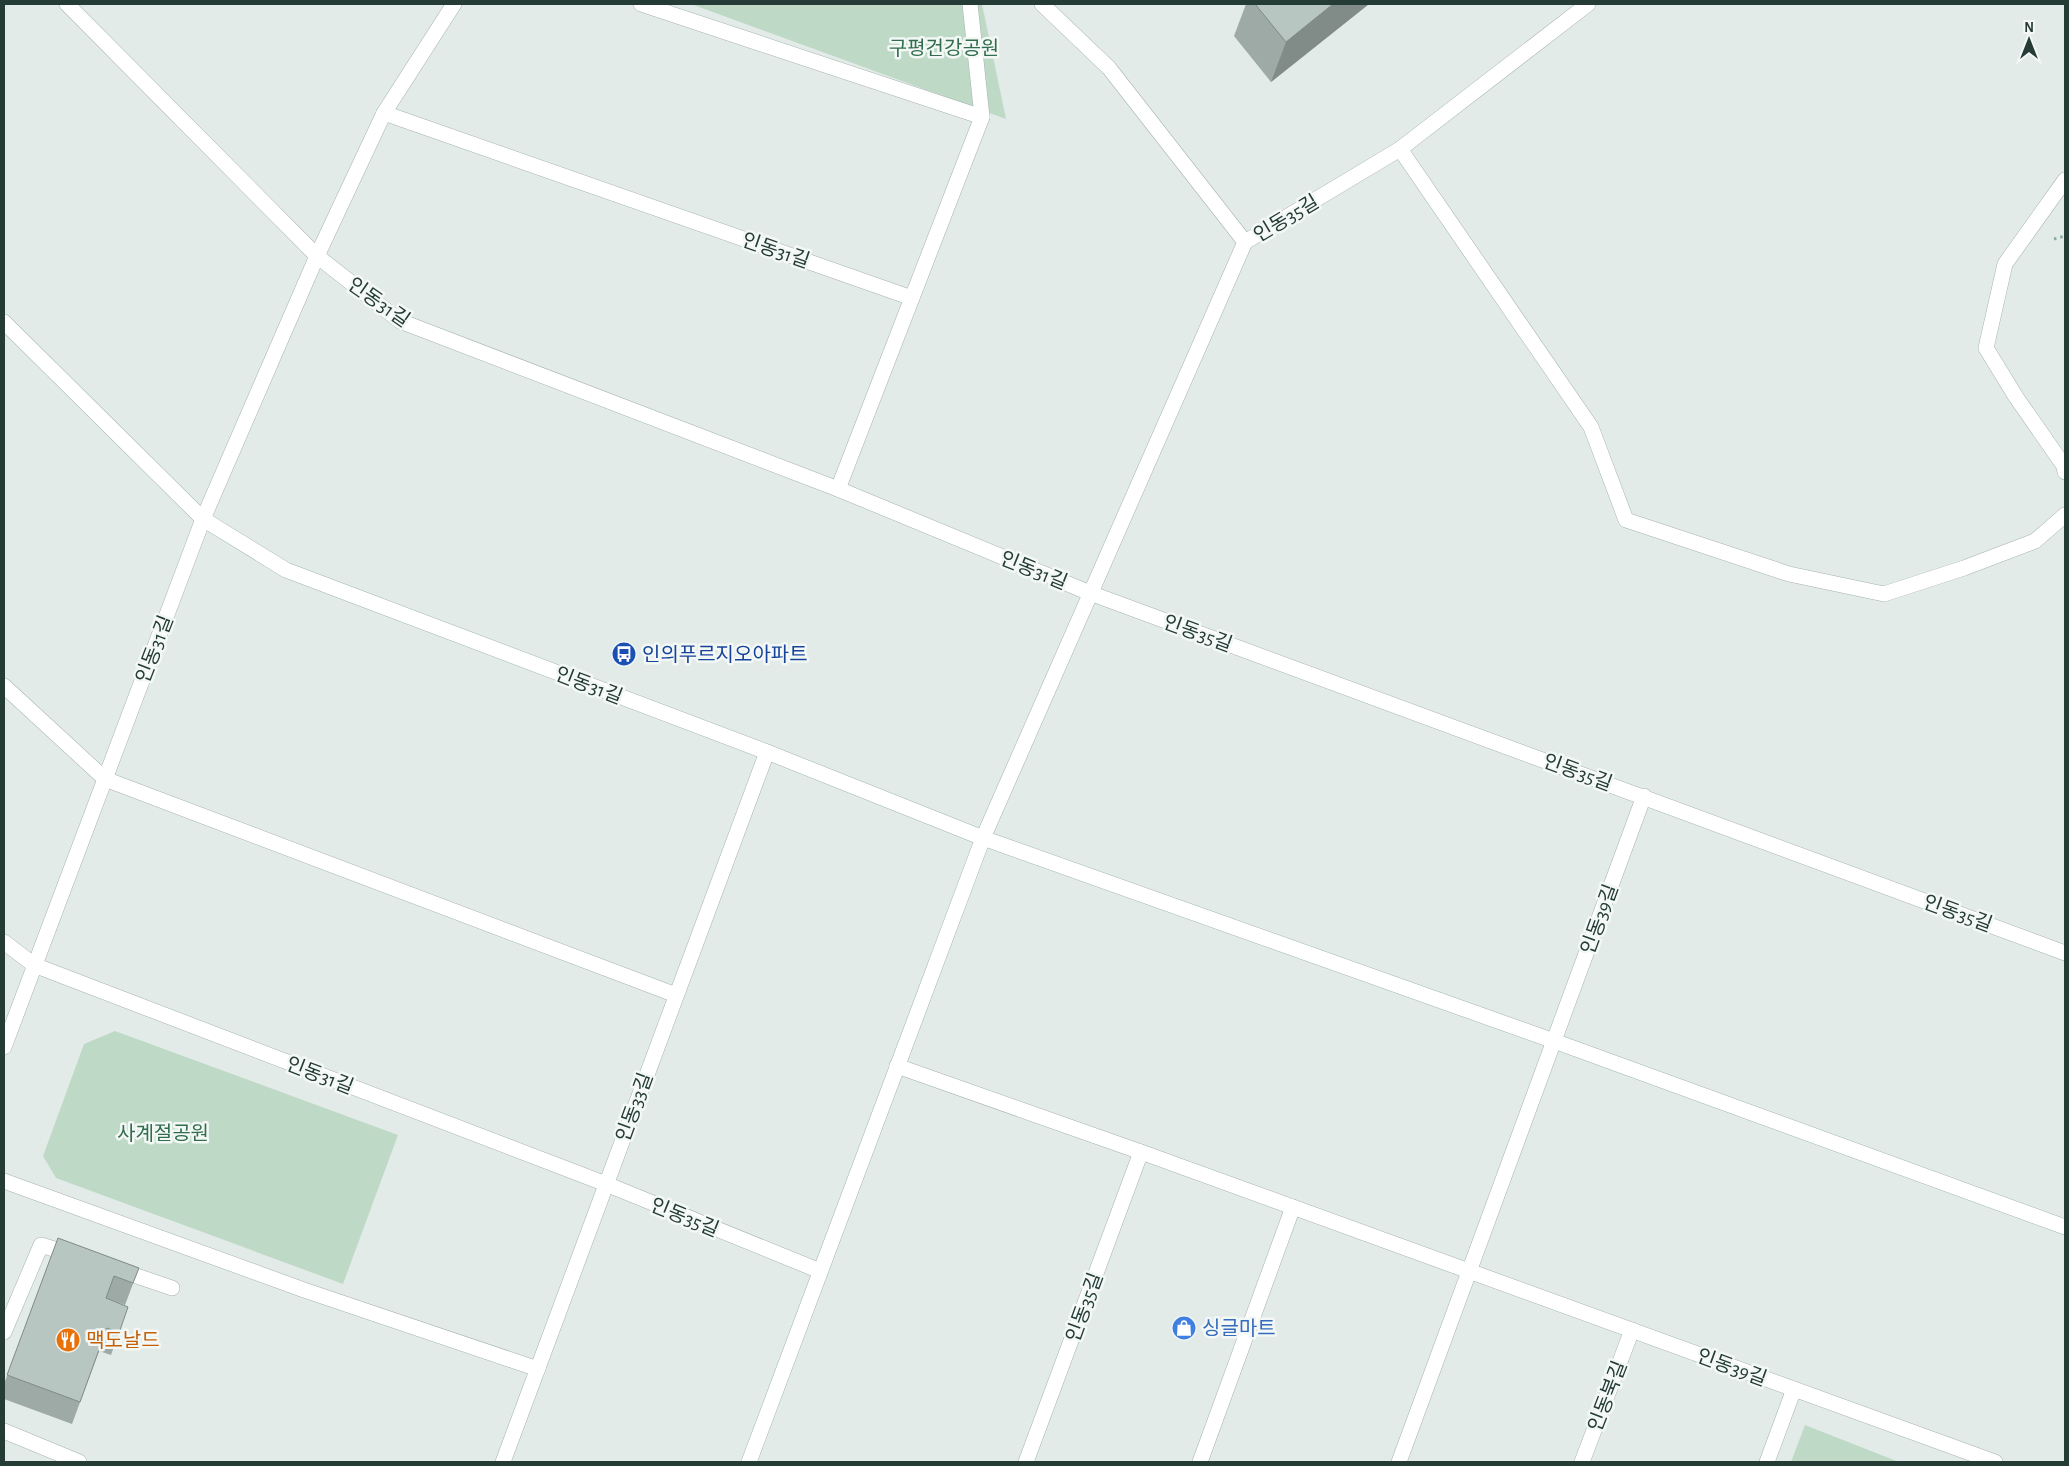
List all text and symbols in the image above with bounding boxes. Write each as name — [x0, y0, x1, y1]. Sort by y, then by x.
north arrow — [2004, 15, 2054, 65]
text: N — [2024, 21, 2034, 35]
park label: 구평건강공원 — [889, 38, 999, 59]
street label: 인동35길 — [1250, 191, 1322, 246]
street label: 인동31길 — [739, 229, 813, 272]
street label: 인동31길 — [344, 274, 414, 331]
street label: 인동31길 — [997, 548, 1070, 593]
street label: 인동35길 — [1160, 611, 1235, 656]
street label: 인동31길 — [132, 613, 177, 686]
bus stop icon: 인의푸르지오아파트 — [611, 641, 637, 667]
place label: 인의푸르지오아파트 — [642, 644, 808, 665]
street label: 인동31길 — [552, 663, 625, 708]
street label: 인동35길 — [1540, 750, 1615, 795]
street label: 인동39길 — [1577, 881, 1622, 957]
street label: 인동35길 — [1920, 891, 1995, 936]
street label: 인동31길 — [283, 1053, 356, 1098]
street label: 인동33길 — [612, 1070, 657, 1144]
park label: 사계절공원 — [117, 1123, 209, 1144]
street label: 인동35길 — [648, 1194, 722, 1241]
street label: 인동35길 — [1062, 1270, 1107, 1345]
shop icon: 싱글마트 — [1171, 1315, 1197, 1341]
place label: 싱글마트 — [1202, 1318, 1276, 1339]
restaurant icon: 맥도날드 — [55, 1327, 81, 1353]
place label: 맥도날드 — [86, 1330, 160, 1351]
street label: 인동39길 — [1694, 1345, 1770, 1390]
street label: 인동북길 — [1584, 1358, 1630, 1434]

